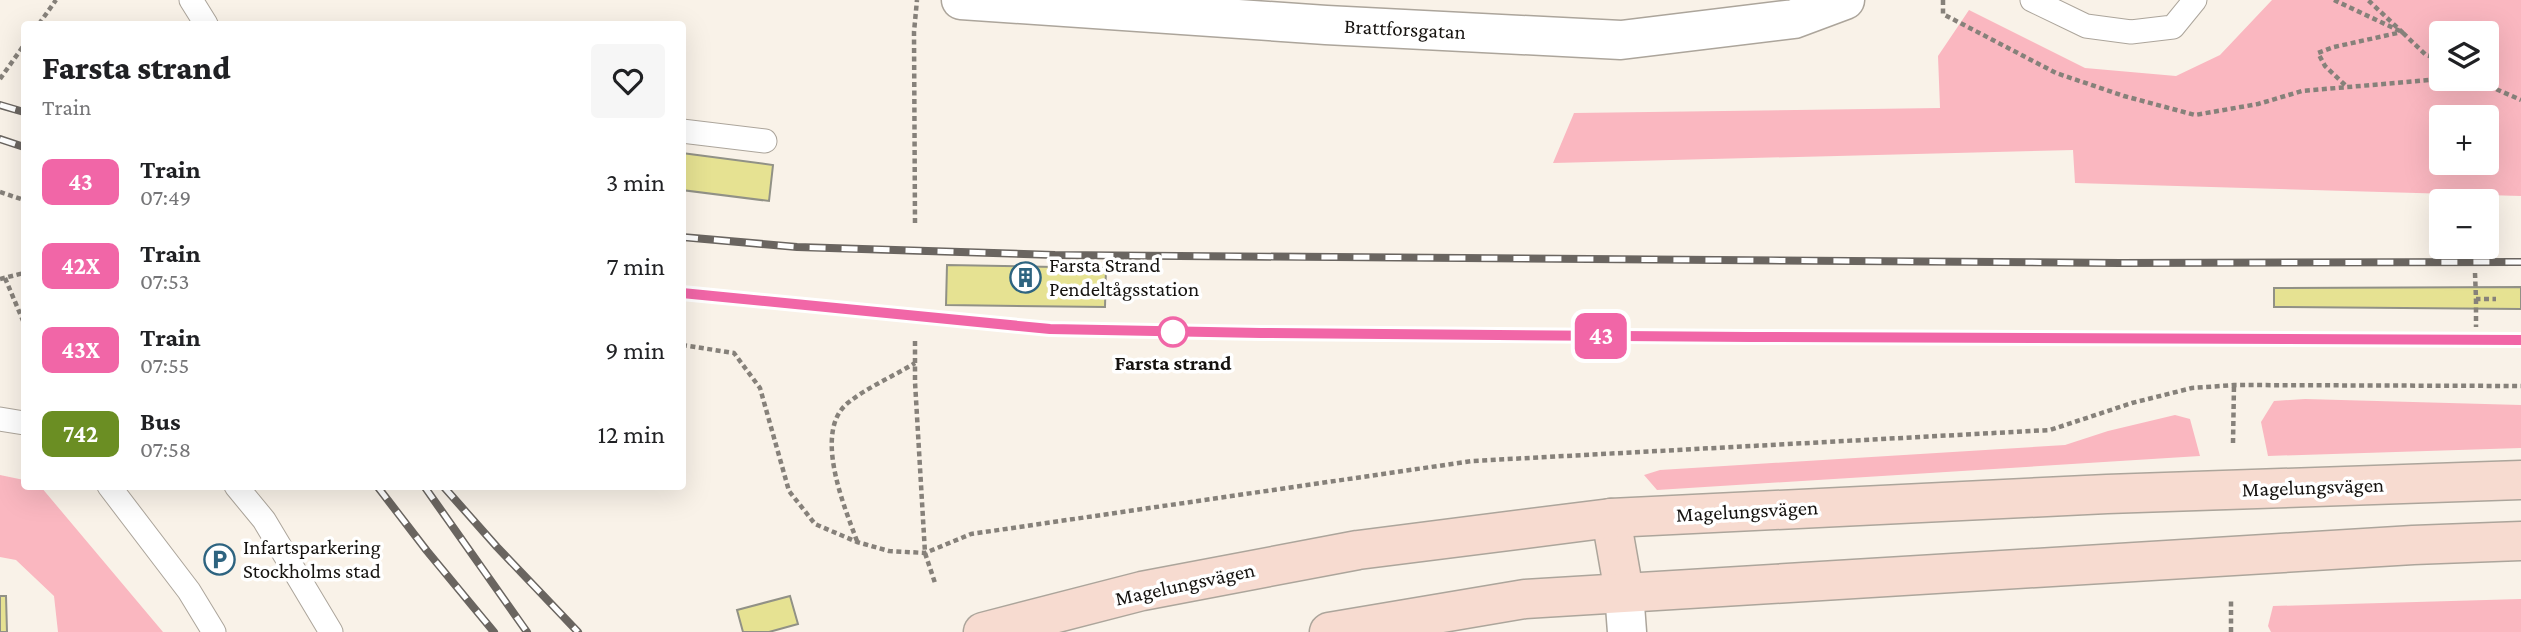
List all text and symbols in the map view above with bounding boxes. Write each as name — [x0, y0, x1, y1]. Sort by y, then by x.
street label: Brattforsgatan — [1344, 14, 1466, 44]
map controls — [2429, 21, 2499, 259]
button: layers — [2429, 21, 2499, 91]
button: heart — [591, 44, 665, 118]
text: Farsta strand — [42, 49, 230, 86]
text: Train — [42, 94, 91, 120]
button: + — [2429, 105, 2499, 175]
text: Train — [140, 155, 201, 184]
text: 43 — [68, 168, 93, 195]
text: 3 min — [606, 168, 665, 197]
text: 07:49 — [140, 184, 191, 210]
button: − — [2429, 189, 2499, 259]
text: Train — [140, 239, 201, 268]
text: 42X — [61, 252, 100, 279]
text: 7 min — [606, 252, 665, 281]
place label: Farsta Strand Pendeltågsstation — [1049, 253, 1199, 301]
building icon: Farsta Strand Pendeltågsstation — [1009, 260, 1043, 294]
text: 07:53 — [140, 268, 189, 294]
line badge: 43 — [1570, 313, 1632, 359]
marker: Farsta strand — [1158, 317, 1188, 347]
text: 43 — [1589, 322, 1613, 349]
text: Train — [140, 323, 201, 352]
text: 43X — [61, 336, 100, 363]
text: 9 min — [605, 336, 665, 365]
place label: Farsta strand — [1115, 351, 1232, 375]
text: 07:55 — [140, 352, 189, 378]
text: Bus — [140, 407, 181, 436]
text: 742 — [63, 420, 98, 447]
text: 12 min — [597, 420, 665, 449]
text: 07:58 — [140, 436, 191, 462]
street label: Magelungsvägen — [2241, 473, 2385, 501]
street label: Magelungsvägen — [1675, 495, 1819, 527]
place label: Infartsparkering Stockholms stad — [243, 535, 381, 583]
parking icon: Infartsparkering Stockholms stad — [203, 542, 237, 576]
street label: Magelungsvägen — [1113, 557, 1257, 611]

